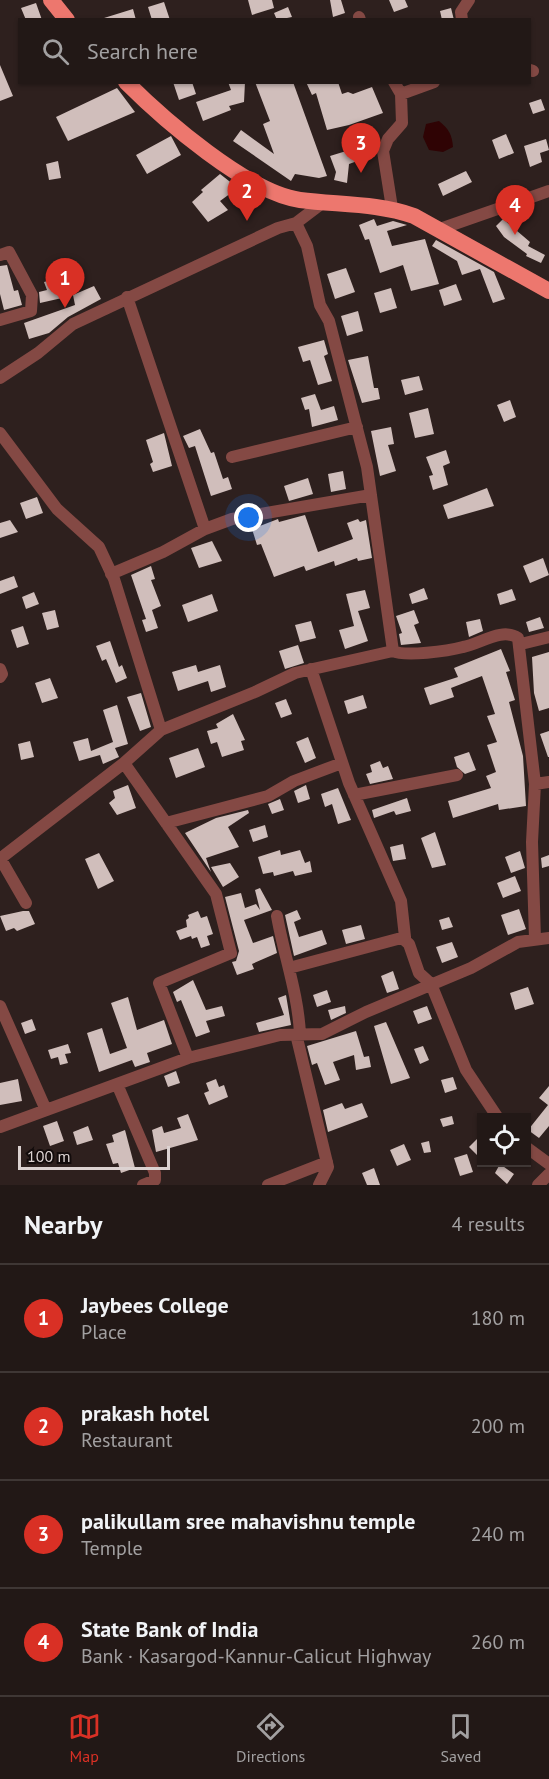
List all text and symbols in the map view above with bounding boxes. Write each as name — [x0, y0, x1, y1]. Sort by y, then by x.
search box — [18, 18, 531, 84]
icon: search — [39, 35, 72, 68]
text: Search here — [87, 37, 198, 65]
pin: 3 — [342, 124, 380, 173]
pin: 2 — [228, 172, 266, 221]
pin: 4 — [496, 186, 534, 235]
pin: 1 — [46, 258, 84, 308]
your location — [234, 503, 263, 532]
map controls — [477, 1113, 531, 1167]
button: locate — [477, 1113, 531, 1167]
scale bar — [18, 1143, 170, 1170]
text: 100 m — [27, 1146, 70, 1166]
text: Nearby — [24, 1208, 102, 1241]
text: 4 results — [452, 1211, 525, 1237]
text: Jaybees College — [81, 1291, 229, 1319]
text: 1 — [38, 1305, 49, 1331]
text: 180 m — [471, 1305, 525, 1331]
text: Place — [81, 1319, 127, 1345]
text: prakash hotel — [81, 1399, 209, 1427]
text: 2 — [38, 1413, 49, 1439]
text: 200 m — [471, 1413, 525, 1439]
text: Restaurant — [81, 1427, 172, 1453]
text: palikullam sree mahavishnu temple — [81, 1507, 415, 1535]
text: 3 — [38, 1521, 49, 1547]
text: 240 m — [471, 1521, 525, 1547]
text: Temple — [81, 1535, 143, 1561]
text: State Bank of India — [81, 1615, 258, 1643]
text: 4 — [38, 1629, 49, 1655]
text: 260 m — [471, 1629, 525, 1655]
text: Bank · Kasargod-Kannur-Calicut Highway — [81, 1643, 431, 1669]
tab: Map — [68, 1710, 101, 1766]
tab: Directions — [236, 1710, 305, 1766]
tab: Saved — [441, 1710, 481, 1766]

